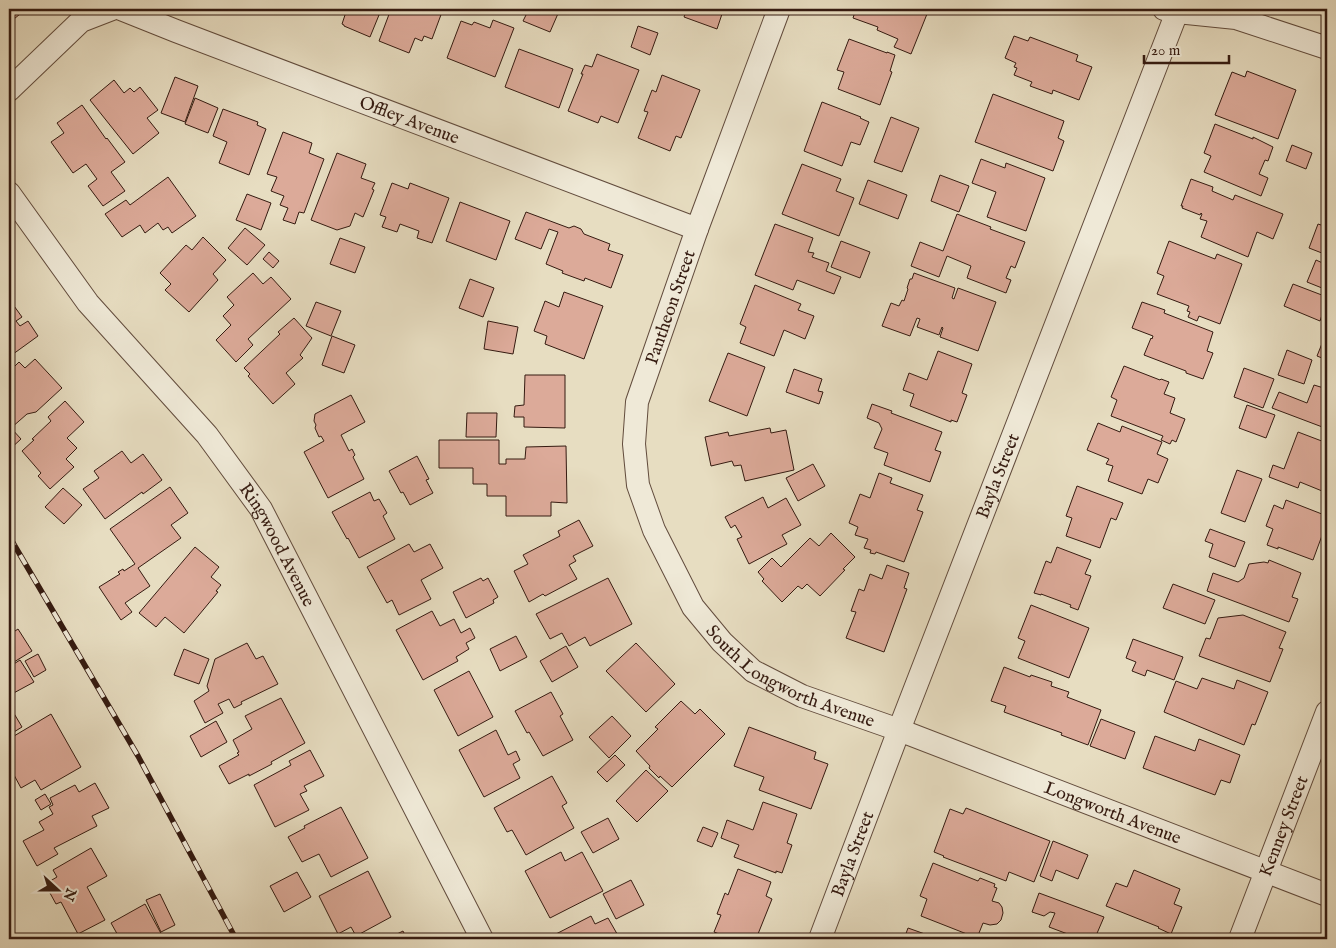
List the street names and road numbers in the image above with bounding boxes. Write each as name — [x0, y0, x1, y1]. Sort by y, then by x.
street label: Offley Avenue — [356, 92, 462, 151]
street label: Pantheon Street — [641, 247, 702, 368]
street label: Bayla Street — [972, 430, 1026, 522]
street label: Ringwood Avenue — [233, 479, 319, 611]
street label: South Longworth Avenue — [700, 621, 877, 734]
street label: Kenney Street — [1255, 773, 1314, 880]
street label: Longworth Avenue — [1040, 777, 1184, 851]
street label: Bayla Street — [827, 808, 880, 900]

